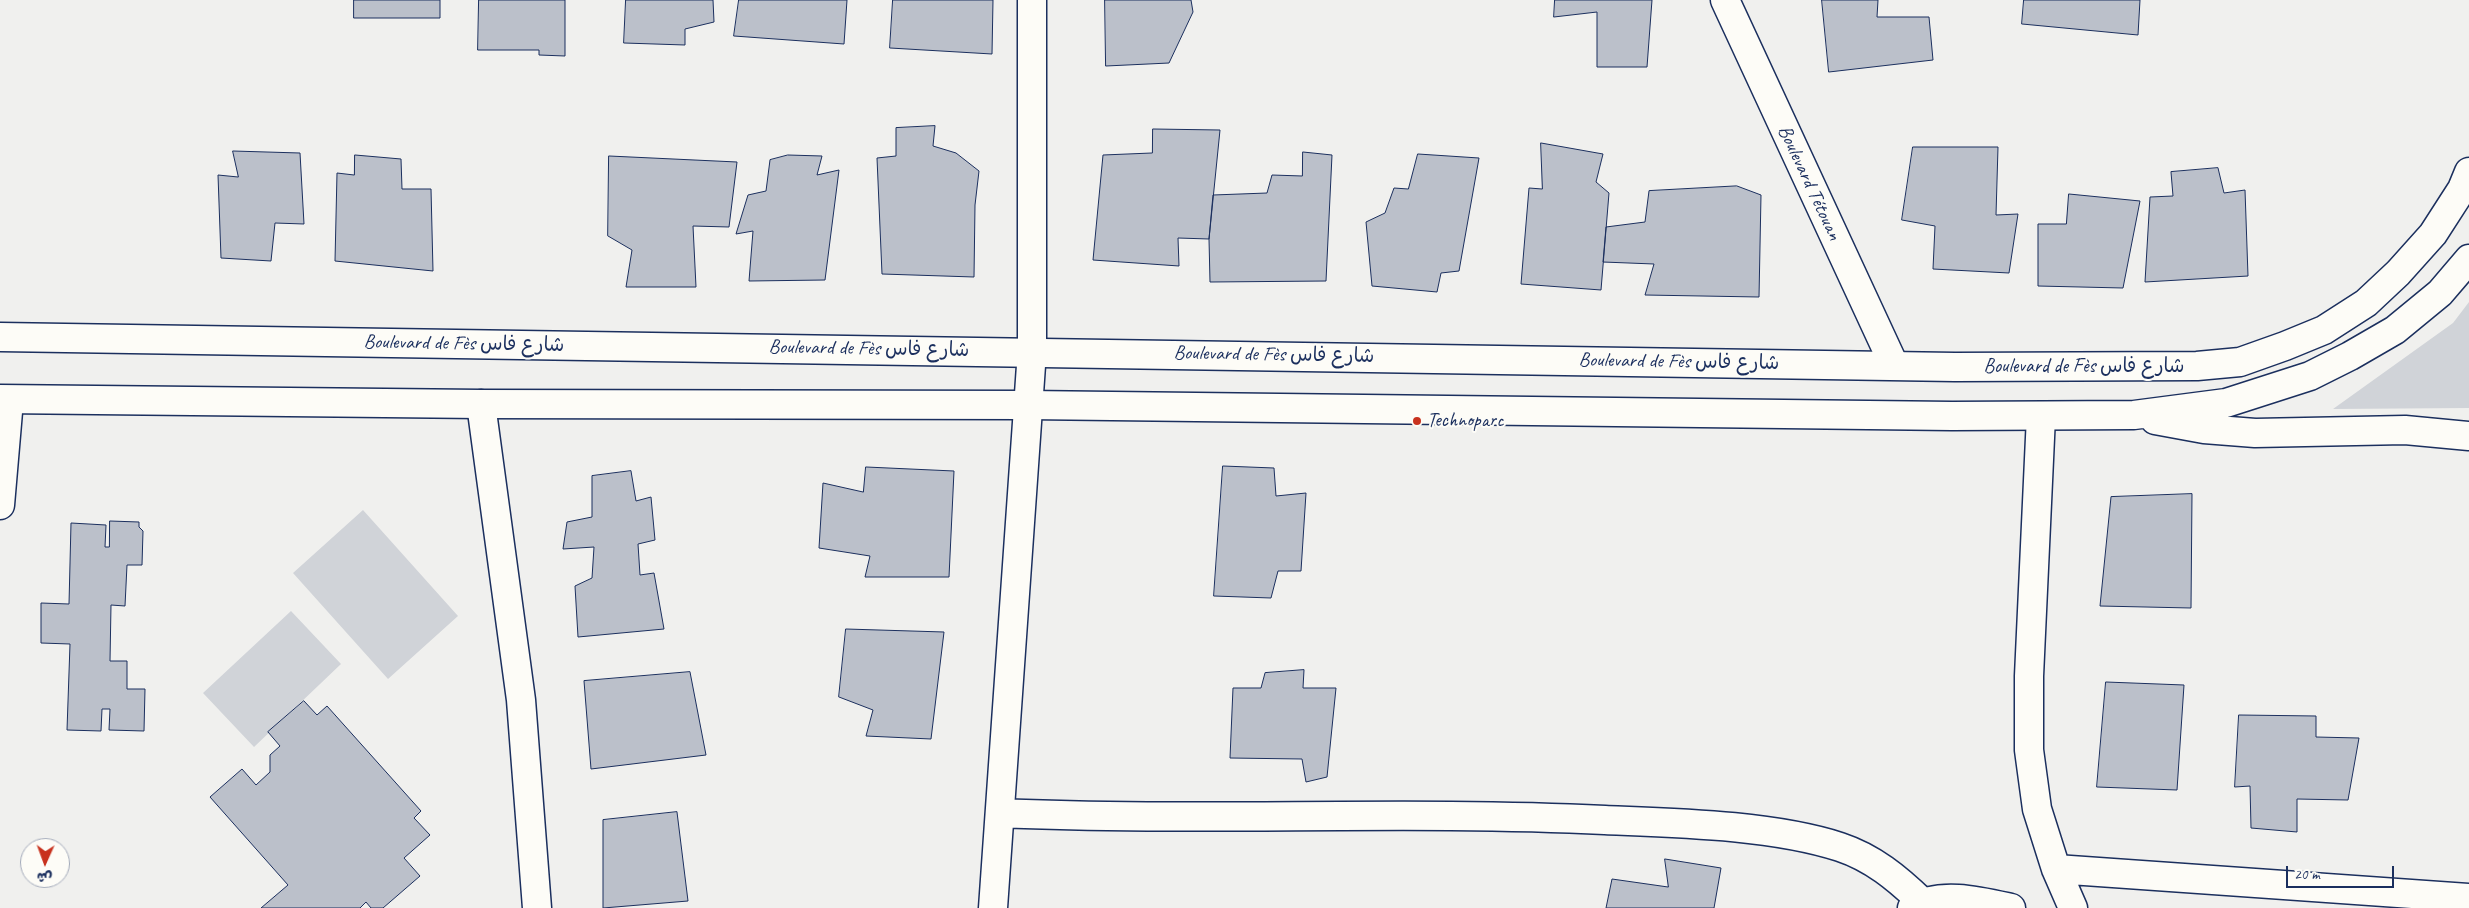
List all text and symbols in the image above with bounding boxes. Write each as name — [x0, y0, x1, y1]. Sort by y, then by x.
street label: Boulevard Tétouan — [1772, 122, 1846, 244]
street label: Boulevard de Fès شارع فاس — [363, 330, 565, 358]
street label: Boulevard de Fès شارع فاس — [768, 335, 970, 363]
street label: Boulevard de Fès شارع فاس — [1173, 341, 1375, 369]
street label: Boulevard de Fès شارع فاس — [1578, 348, 1780, 376]
street label: Boulevard de Fès شارع فاس — [1984, 355, 2184, 379]
place label: Technoparc — [1427, 409, 1504, 433]
marker: Technoparc — [1411, 415, 1423, 427]
north arrow — [20, 838, 70, 888]
scale bar — [2289, 856, 2396, 888]
text: 20 m — [2294, 865, 2320, 884]
text: ش — [36, 869, 52, 886]

